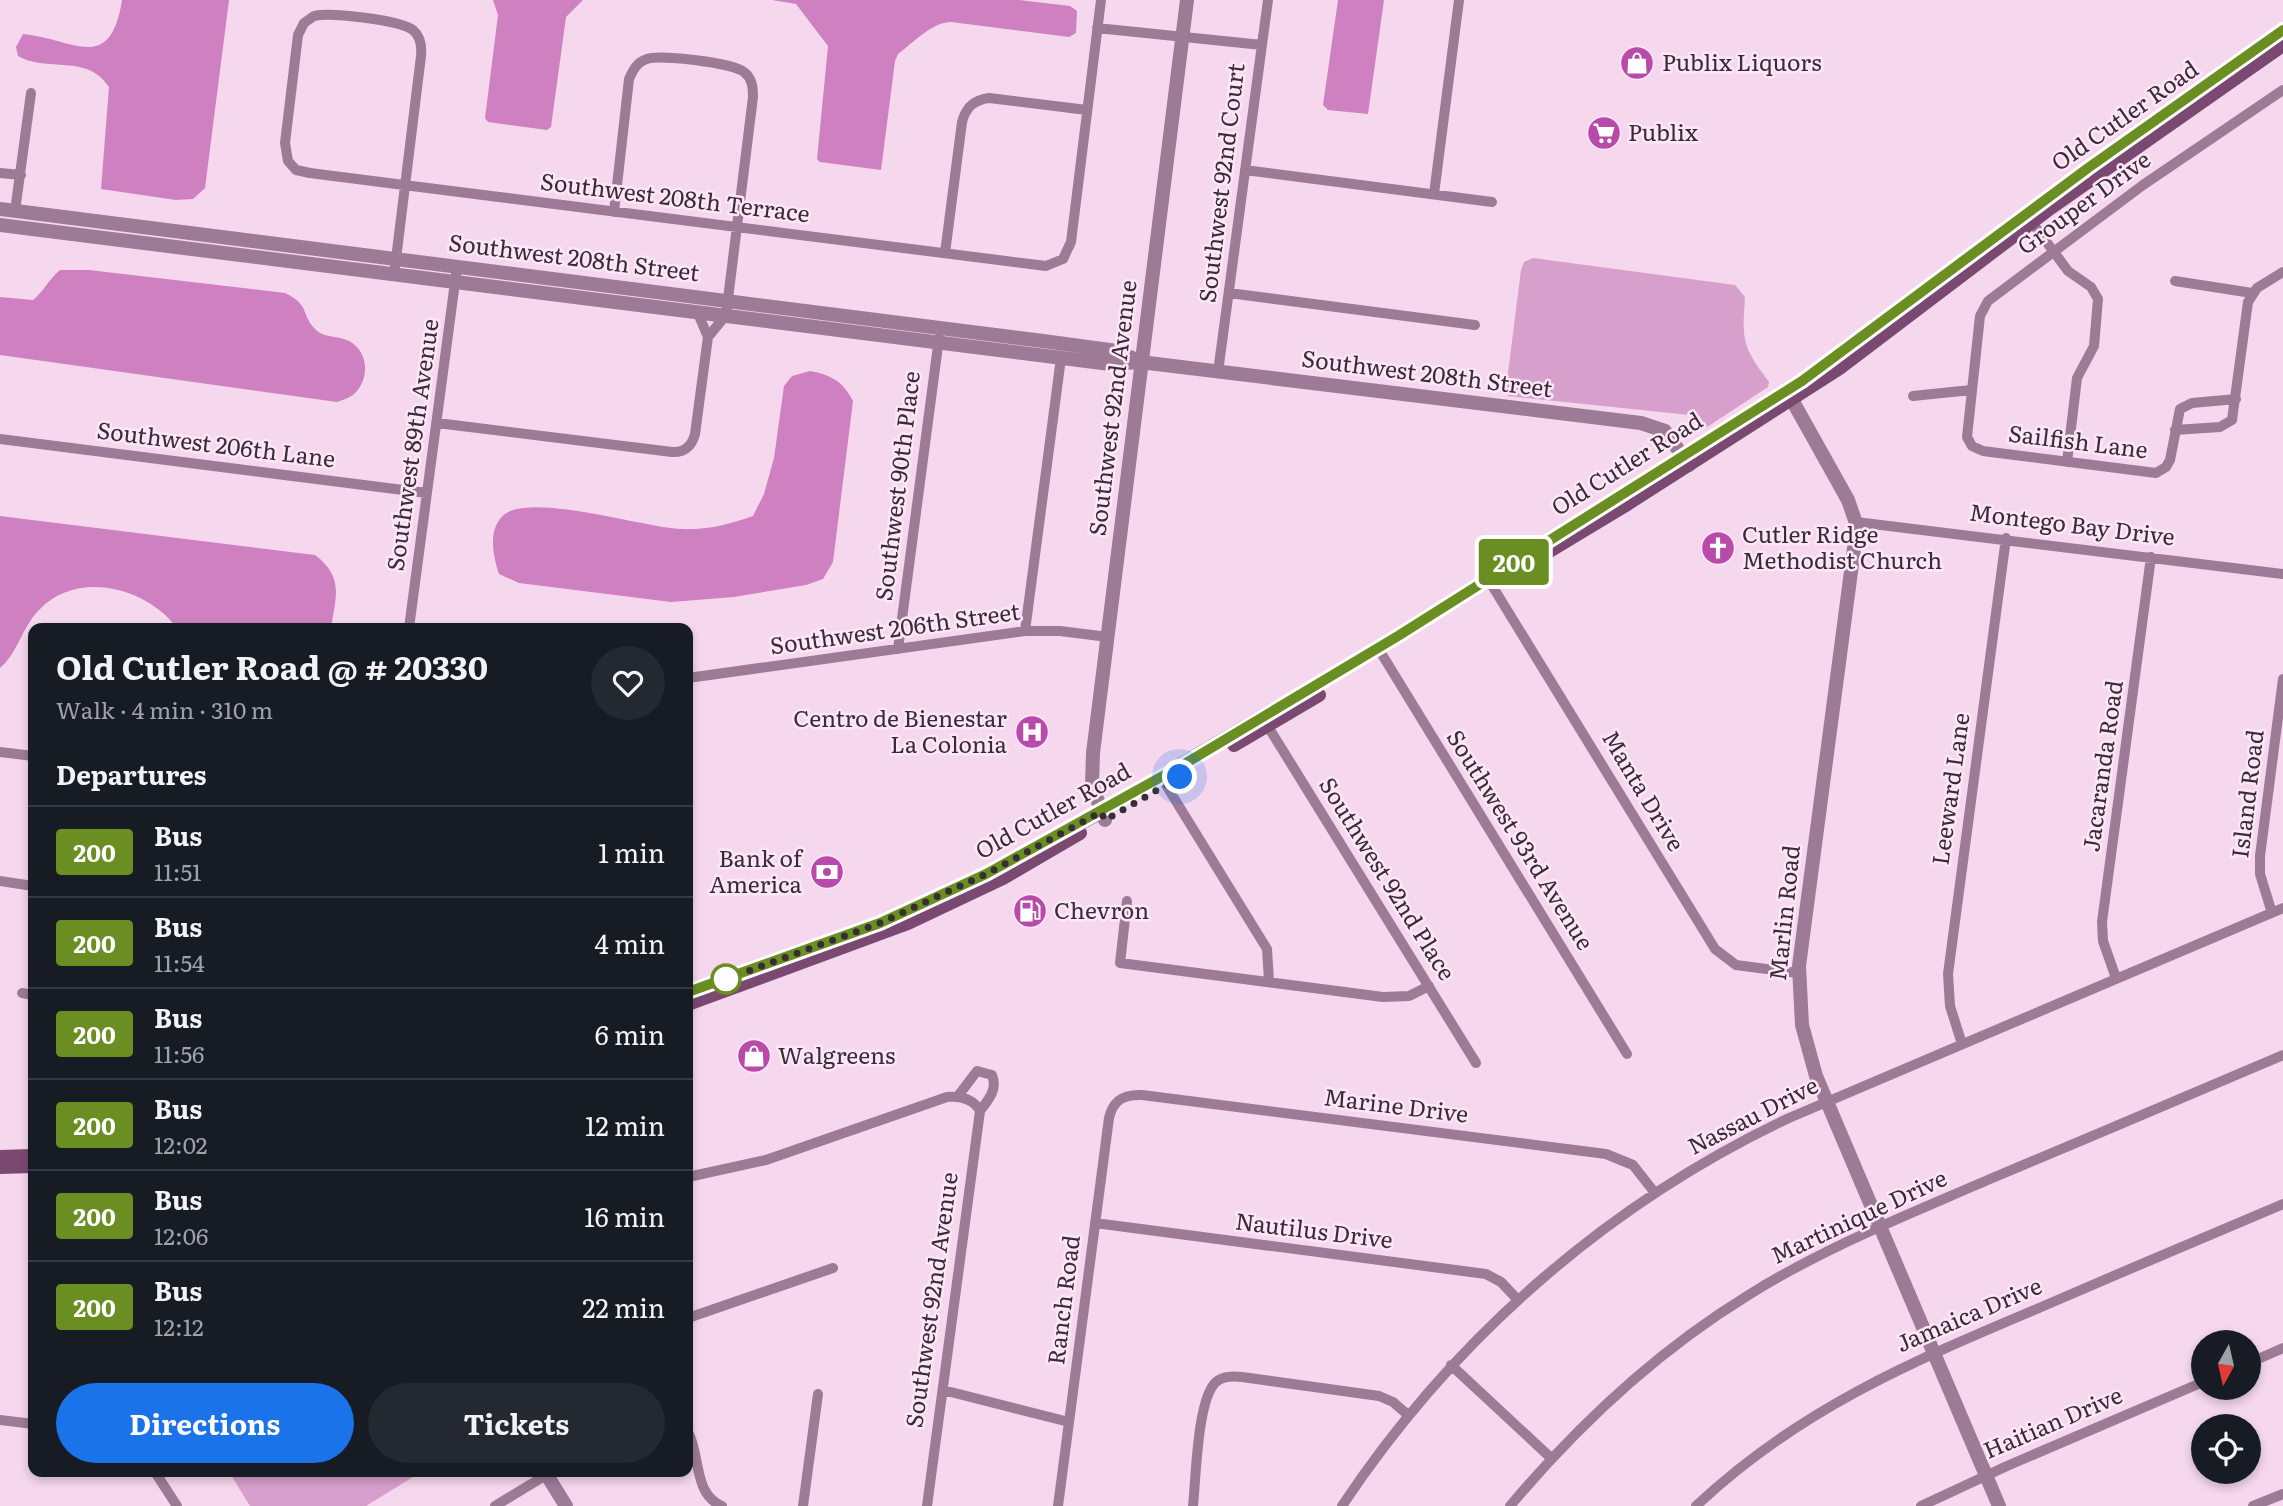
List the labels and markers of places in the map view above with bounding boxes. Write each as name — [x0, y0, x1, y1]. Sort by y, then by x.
shop icon: Publix Liquors — [1618, 44, 1656, 82]
place label: Publix Liquors — [1662, 44, 1822, 78]
supermarket icon: Publix — [1585, 114, 1623, 152]
place label: Publix — [1628, 114, 1698, 148]
place label: Cutler Ridge Methodist Church — [1742, 516, 1942, 576]
church icon: Cutler Ridge Methodist Church — [1699, 529, 1737, 567]
place label: Centro de Bienestar La Colonia — [793, 700, 1008, 760]
hospital icon: Centro de Bienestar La Colonia — [1013, 713, 1051, 751]
place label: Bank of America — [709, 840, 804, 900]
bank icon: Bank of America — [808, 853, 846, 891]
fuel station icon: Chevron — [1011, 892, 1049, 930]
place label: Chevron — [1054, 892, 1149, 926]
unlabelled marker — [711, 964, 741, 994]
shop icon: Walgreens — [735, 1037, 773, 1075]
place label: Walgreens — [778, 1037, 895, 1071]

